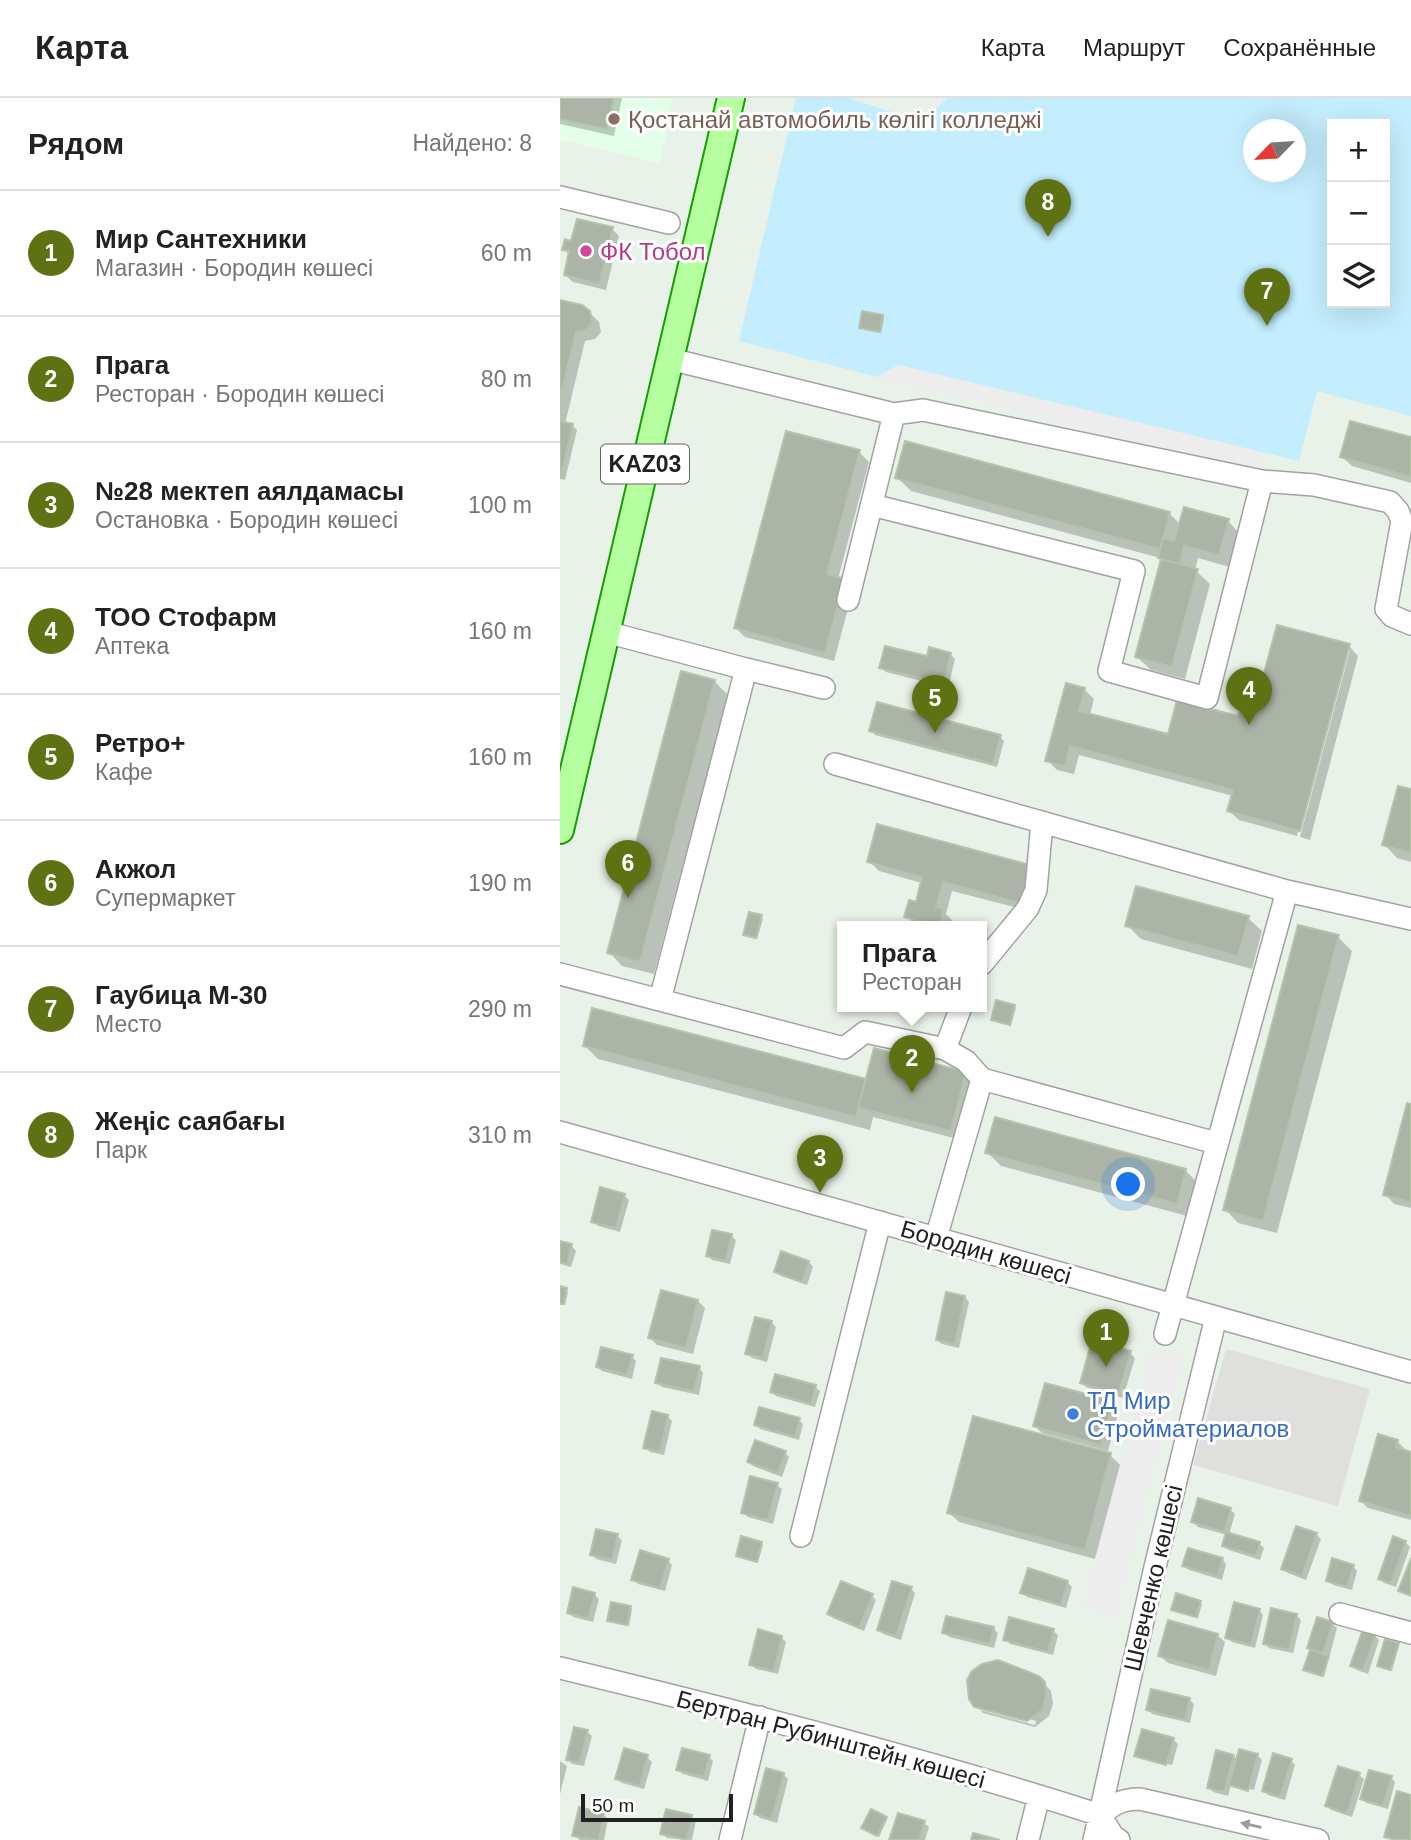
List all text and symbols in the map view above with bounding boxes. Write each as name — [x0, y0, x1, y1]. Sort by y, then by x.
text: Карта — [35, 29, 128, 66]
text: Карта — [981, 34, 1045, 61]
text: Маршрут — [1083, 34, 1185, 61]
text: Сохранённые — [1223, 34, 1376, 61]
place label: Қостанай автомобиль көлігі колледжі — [628, 106, 1042, 133]
marker: Қостанай автомобиль көлігі колледжі — [606, 111, 622, 127]
north arrow — [1243, 119, 1306, 182]
map controls — [1327, 119, 1390, 308]
button: + — [1327, 119, 1390, 182]
text: Рядом — [28, 127, 124, 160]
text: Найдено: 8 — [412, 130, 532, 156]
pin: 8 — [1025, 179, 1071, 237]
button: − — [1327, 182, 1390, 245]
text: Мир Сантехники — [95, 224, 307, 254]
place label: ФК Тобол — [600, 238, 706, 265]
text: 1 — [45, 240, 57, 266]
text: 60 m — [481, 240, 532, 266]
marker: ФК Тобол — [578, 243, 594, 259]
button: layers — [1327, 245, 1390, 308]
text: Магазин · Бородин көшесі — [95, 255, 373, 281]
pin: 7 — [1244, 268, 1290, 326]
text: Прага — [95, 350, 169, 380]
text: 2 — [45, 366, 57, 392]
text: 80 m — [481, 366, 532, 392]
text: Ресторан · Бородин көшесі — [95, 381, 384, 407]
road number: KАZ03 — [601, 444, 689, 484]
text: №28 мектеп аялдамасы — [95, 476, 404, 506]
text: 3 — [45, 492, 57, 518]
text: 100 m — [468, 492, 532, 518]
text: Остановка · Бородин көшесі — [95, 507, 398, 533]
text: ТОО Стофарм — [95, 602, 277, 632]
text: 4 — [45, 618, 57, 644]
text: 160 m — [468, 618, 532, 644]
text: Аптека — [95, 633, 169, 659]
pin: 4 — [1226, 667, 1272, 725]
pin: 5 — [912, 675, 958, 733]
text: Ретро+ — [95, 728, 186, 758]
text: 5 — [45, 744, 57, 770]
text: 160 m — [468, 744, 532, 770]
text: Кафе — [95, 759, 153, 785]
pin: 6 — [605, 840, 651, 898]
text: Акжол — [95, 854, 176, 884]
text: 6 — [45, 870, 57, 896]
text: 190 m — [468, 870, 532, 896]
text: Супермаркет — [95, 885, 235, 911]
popup — [837, 921, 987, 1012]
text: Прага — [862, 938, 936, 968]
text: Ресторан — [862, 969, 962, 995]
text: Гаубица М-30 — [95, 980, 268, 1010]
text: 7 — [45, 996, 57, 1022]
text: 290 m — [468, 996, 532, 1022]
text: Место — [95, 1011, 162, 1037]
pin: 2 — [889, 1035, 935, 1093]
text: Жеңіс саябағы — [95, 1106, 286, 1136]
text: 8 — [45, 1122, 57, 1148]
text: 310 m — [468, 1122, 532, 1148]
pin: 3 — [797, 1135, 843, 1193]
text: Парк — [95, 1137, 147, 1163]
your location — [1111, 1167, 1145, 1201]
street label: Бородин көшесі — [898, 1215, 1074, 1289]
pin: 1 — [1083, 1309, 1129, 1367]
place label: ТД Мир Стройматериалов — [1087, 1387, 1289, 1442]
marker: ТД Мир Стройматериалов — [1065, 1406, 1081, 1422]
street label: Шевченко көшесі — [1118, 1482, 1188, 1674]
street label: Бертран Рубинштейн көшесі — [674, 1685, 988, 1793]
scale bar — [581, 1791, 733, 1823]
text: 50 m — [592, 1795, 634, 1816]
one-way arrow — [1240, 1819, 1262, 1830]

